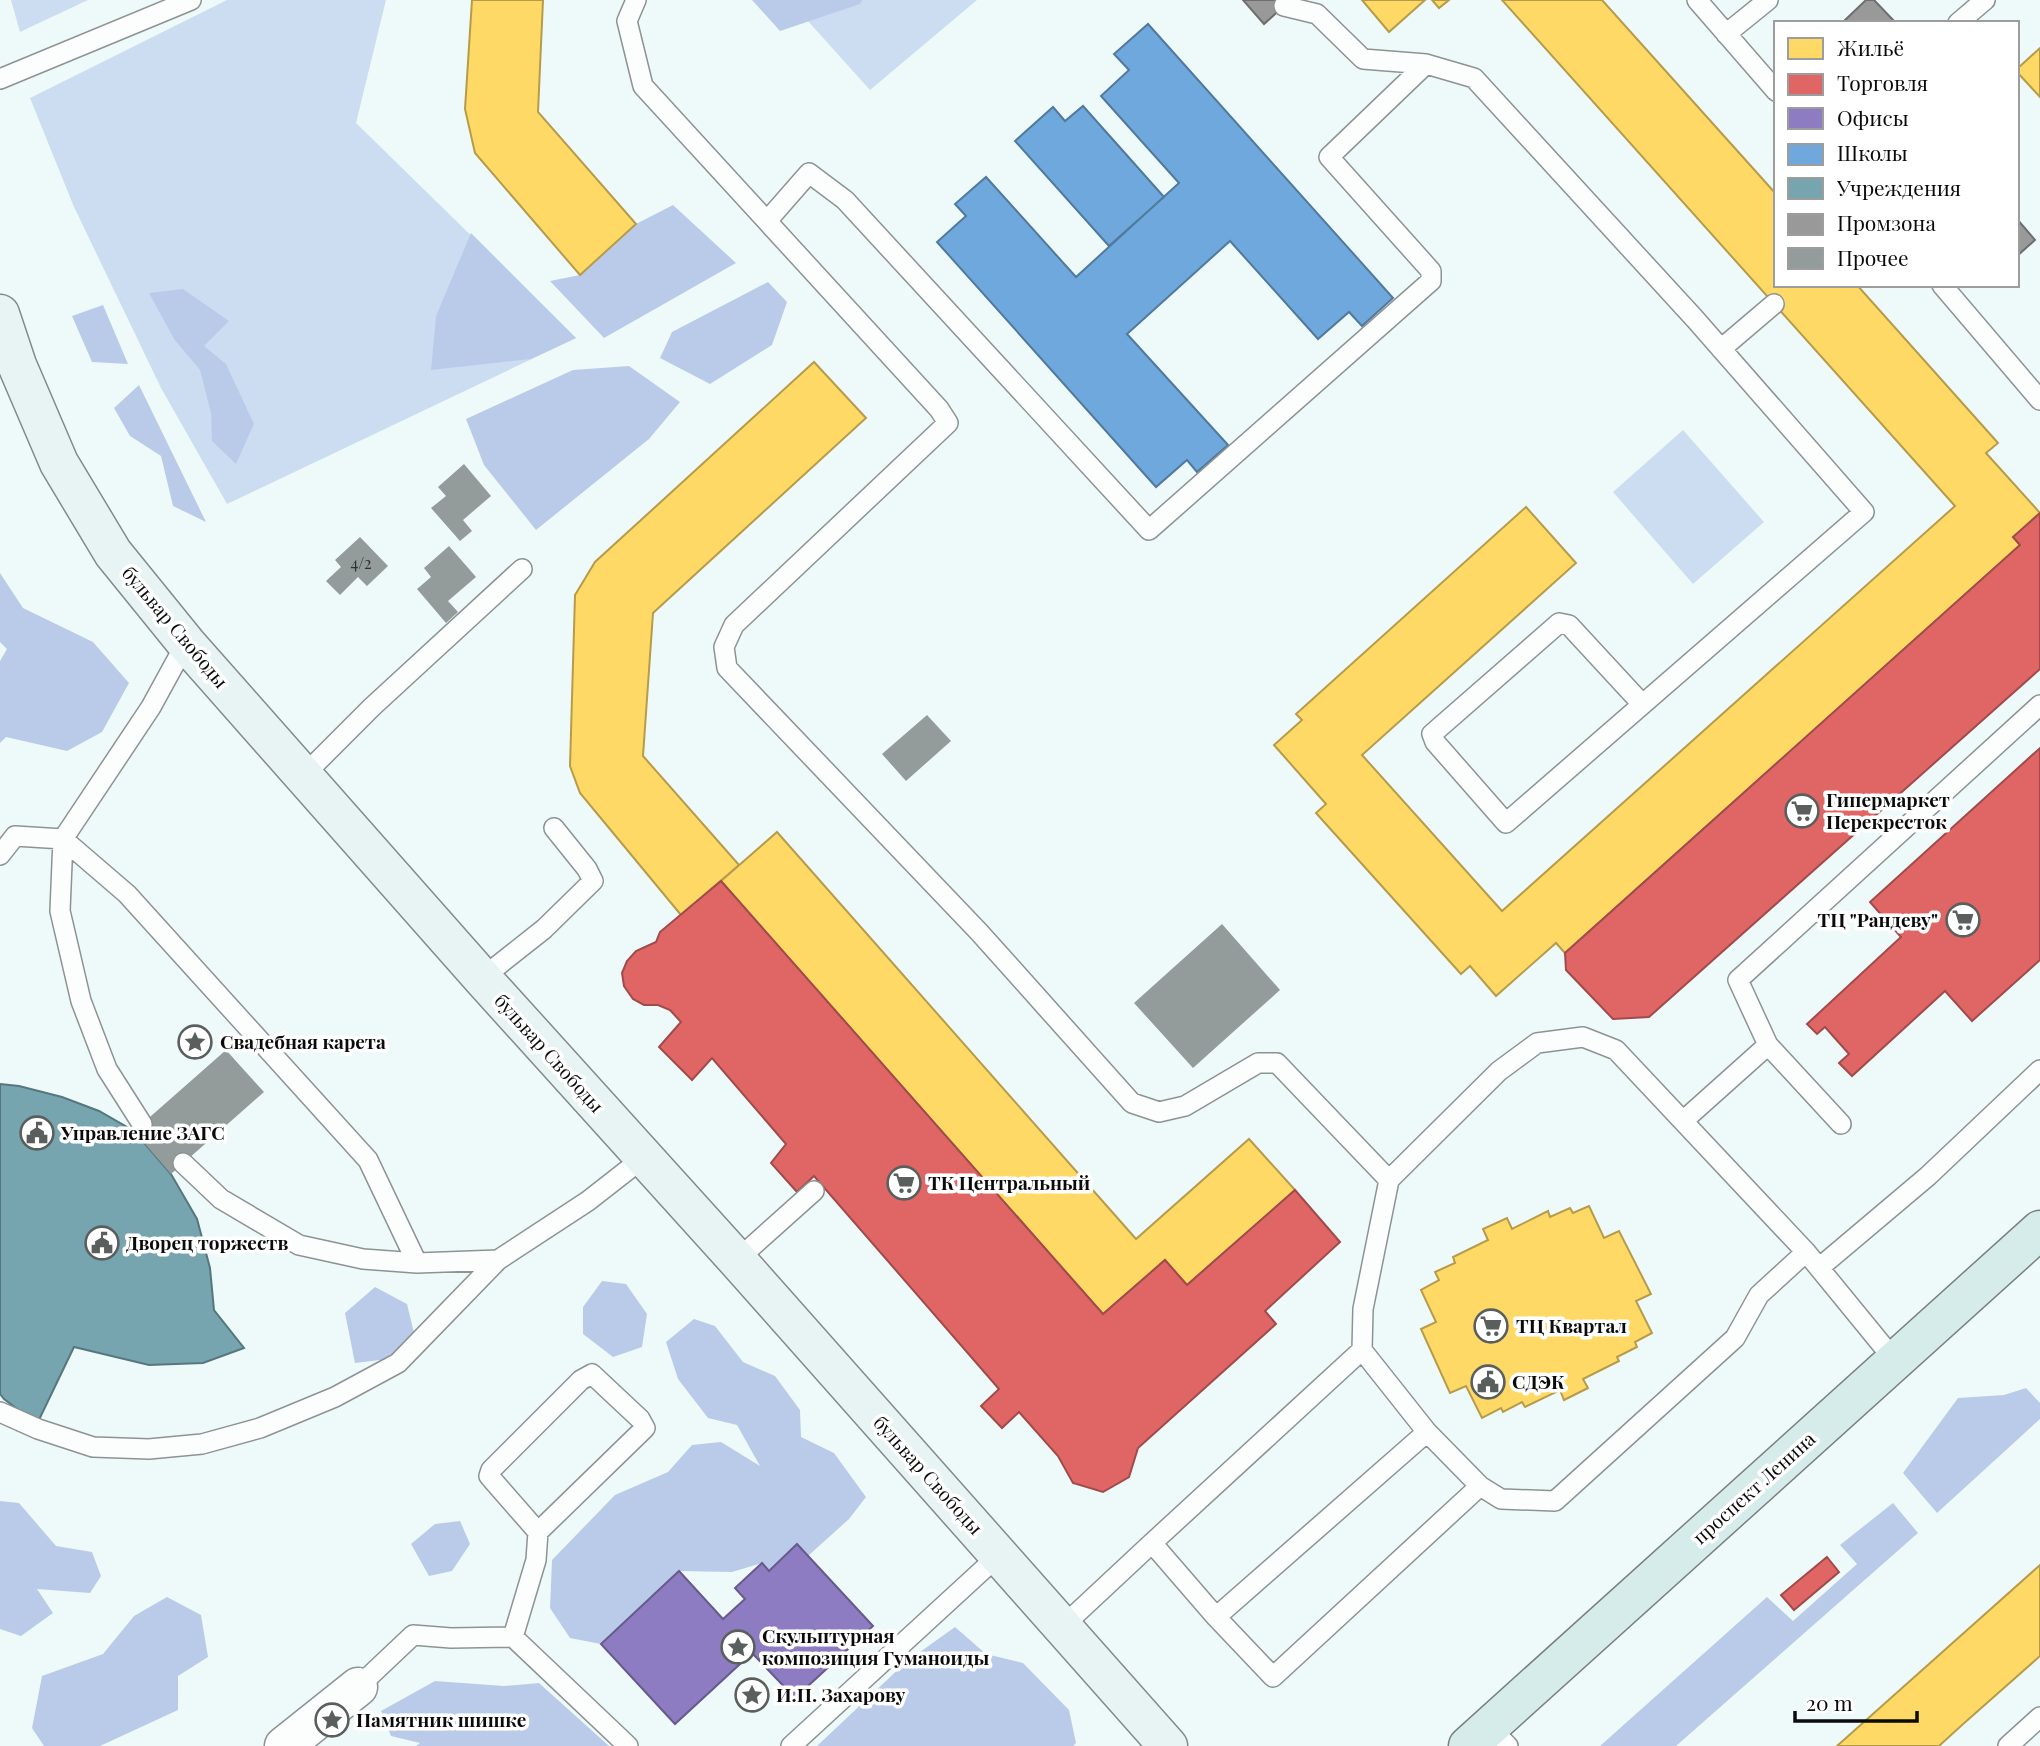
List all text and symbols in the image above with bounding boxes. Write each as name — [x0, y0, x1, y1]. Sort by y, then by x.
legend — [1774, 21, 2019, 287]
text: Жильё — [1837, 33, 1904, 61]
text: Торговля — [1837, 68, 1928, 96]
text: Офисы — [1837, 103, 1909, 131]
text: Школы — [1837, 138, 1908, 166]
text: Учреждения — [1836, 173, 1961, 201]
text: Промзона — [1837, 208, 1936, 236]
text: Прочее — [1837, 243, 1909, 271]
house number: 4/2 — [350, 552, 372, 573]
street label: бульвар Свободы — [117, 560, 235, 693]
place label: Гипермаркет Перекресток — [1826, 786, 1950, 834]
supermarket icon: Гипермаркет Перекресток — [1783, 792, 1821, 830]
supermarket icon: ТЦ "Рандеву" — [1944, 901, 1982, 939]
place label: ТЦ "Рандеву" — [1818, 906, 1938, 932]
street label: бульвар Свободы — [489, 987, 610, 1118]
place icon: Свадебная карета — [176, 1023, 214, 1061]
place label: Свадебная карета — [220, 1028, 386, 1054]
public building icon: Управление ЗАГС — [18, 1114, 56, 1152]
place label: Управление ЗАГС — [60, 1119, 225, 1145]
supermarket icon: ТК Центральный — [885, 1164, 923, 1202]
place label: ТК Центральный — [928, 1169, 1090, 1195]
public building icon: Дворец торжеств — [83, 1224, 121, 1262]
place label: Дворец торжеств — [126, 1229, 288, 1255]
supermarket icon: ТЦ Квартал — [1472, 1307, 1510, 1345]
place label: ТЦ Квартал — [1516, 1312, 1627, 1338]
public building icon: СДЭК — [1469, 1363, 1507, 1401]
place label: СДЭК — [1512, 1368, 1565, 1394]
street label: бульвар Свободы — [868, 1409, 989, 1540]
street label: проспект Ленина — [1686, 1425, 1821, 1549]
place label: Скульптурная композиция Гуманоиды — [762, 1622, 989, 1670]
place icon: Скульптурная композиция Гуманоиды — [719, 1628, 757, 1666]
place icon: И.П. Захарову — [733, 1676, 771, 1714]
scale bar — [1795, 1680, 1918, 1724]
place label: И.П. Захарову — [776, 1681, 906, 1707]
text: 20 m — [1806, 1688, 1853, 1716]
place icon: Памятник шишке — [313, 1701, 351, 1739]
place label: Памятник шишке — [356, 1706, 526, 1732]

